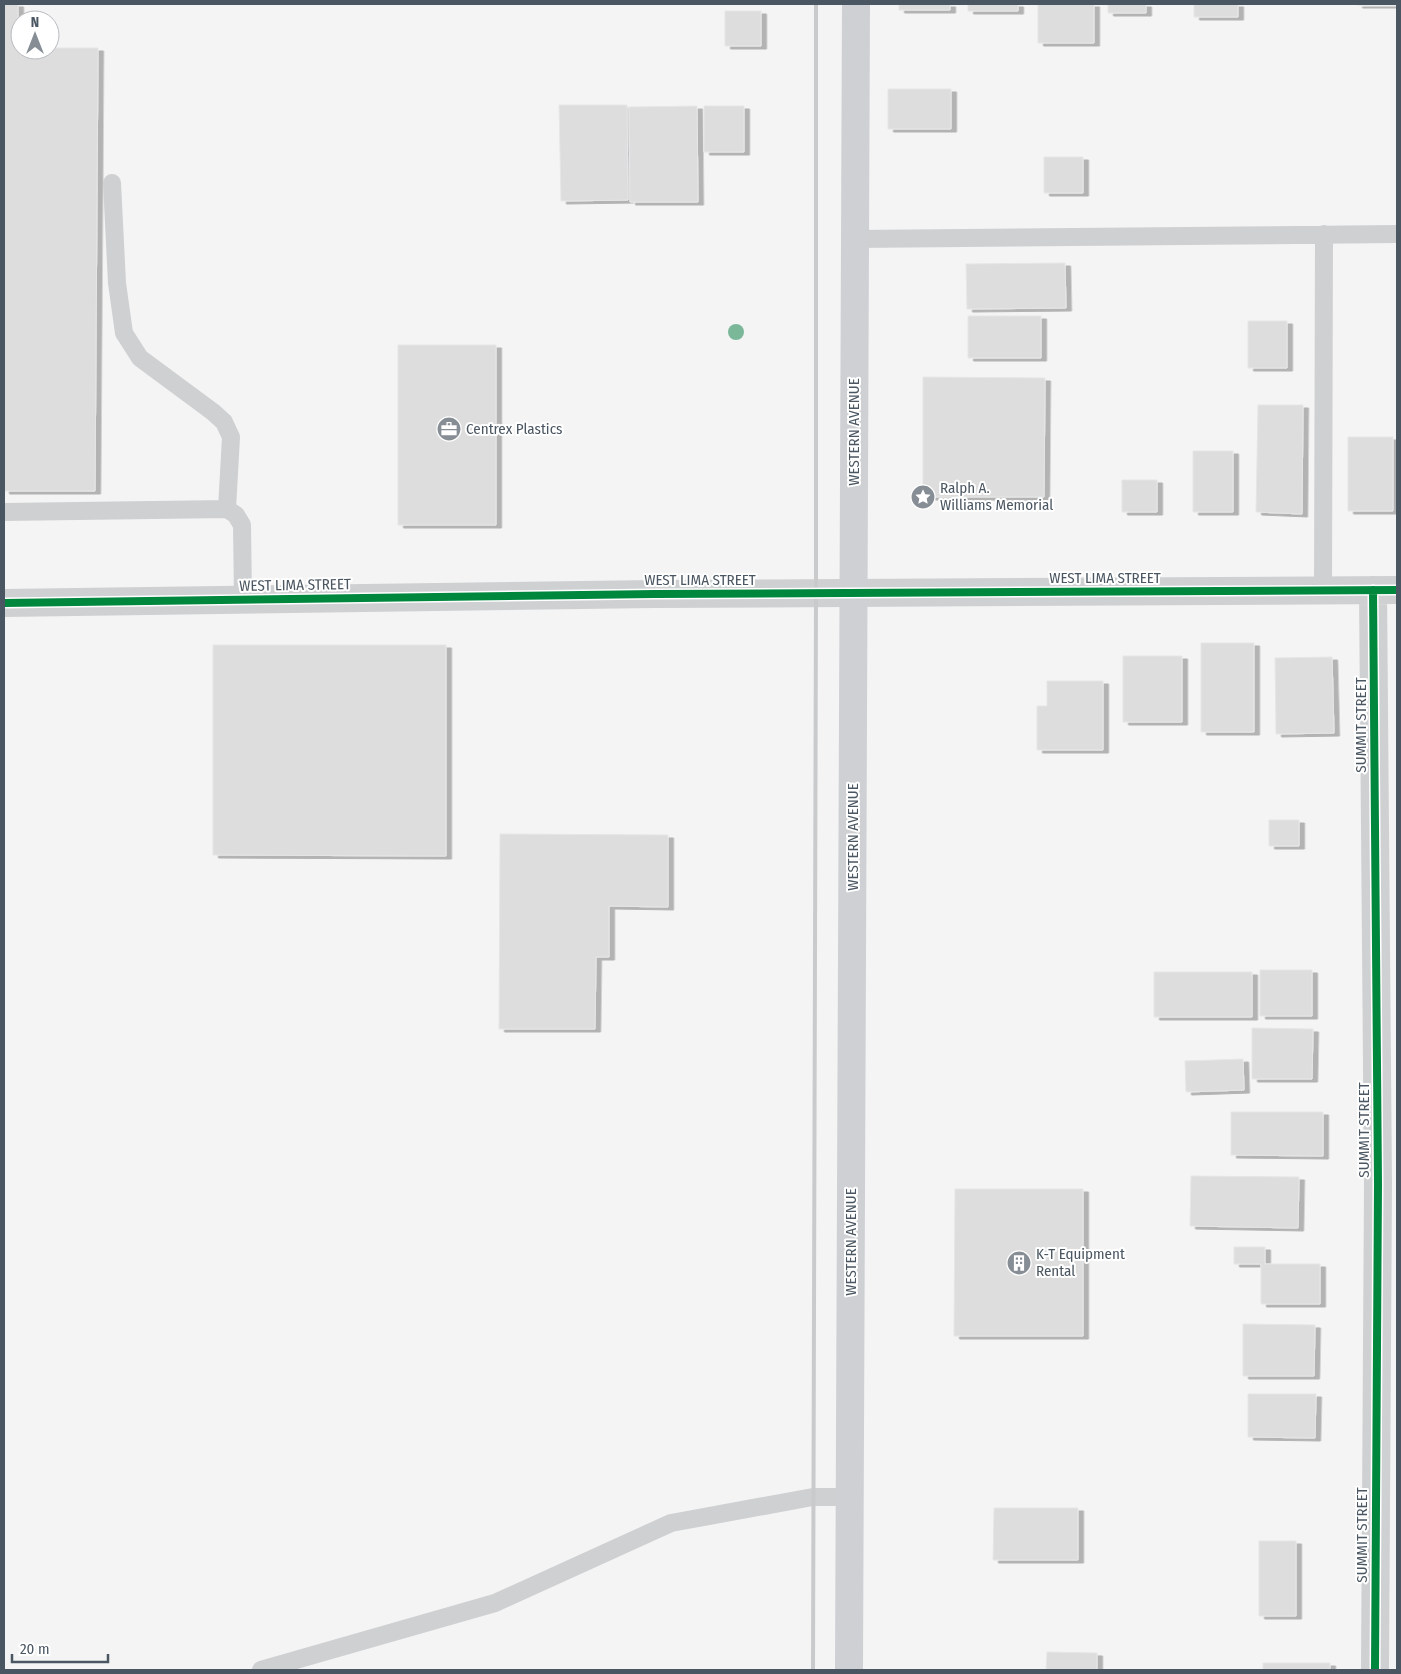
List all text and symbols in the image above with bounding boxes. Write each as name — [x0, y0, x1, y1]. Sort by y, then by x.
north arrow — [10, 10, 60, 60]
text: N — [31, 14, 39, 31]
street label: WESTERN AVENUE — [845, 378, 863, 486]
office icon: Centrex Plastics — [436, 416, 462, 442]
place label: Centrex Plastics — [466, 420, 562, 438]
place label: Ralph A. Williams Memorial — [940, 479, 1053, 514]
place icon: Ralph A. Williams Memorial — [910, 484, 936, 510]
street label: WEST LIMA STREET — [1049, 569, 1161, 587]
street label: WEST LIMA STREET — [644, 571, 756, 589]
street label: WEST LIMA STREET — [239, 575, 351, 595]
street label: SUMMIT STREET — [1352, 677, 1370, 773]
street label: WESTERN AVENUE — [844, 783, 862, 891]
street label: SUMMIT STREET — [1355, 1082, 1373, 1178]
street label: WESTERN AVENUE — [842, 1188, 860, 1296]
place label: K-T Equipment Rental — [1036, 1245, 1125, 1280]
building icon: K-T Equipment Rental — [1006, 1250, 1032, 1276]
street label: SUMMIT STREET — [1353, 1487, 1371, 1583]
scale bar — [12, 1632, 109, 1664]
text: 20 m — [20, 1640, 50, 1658]

